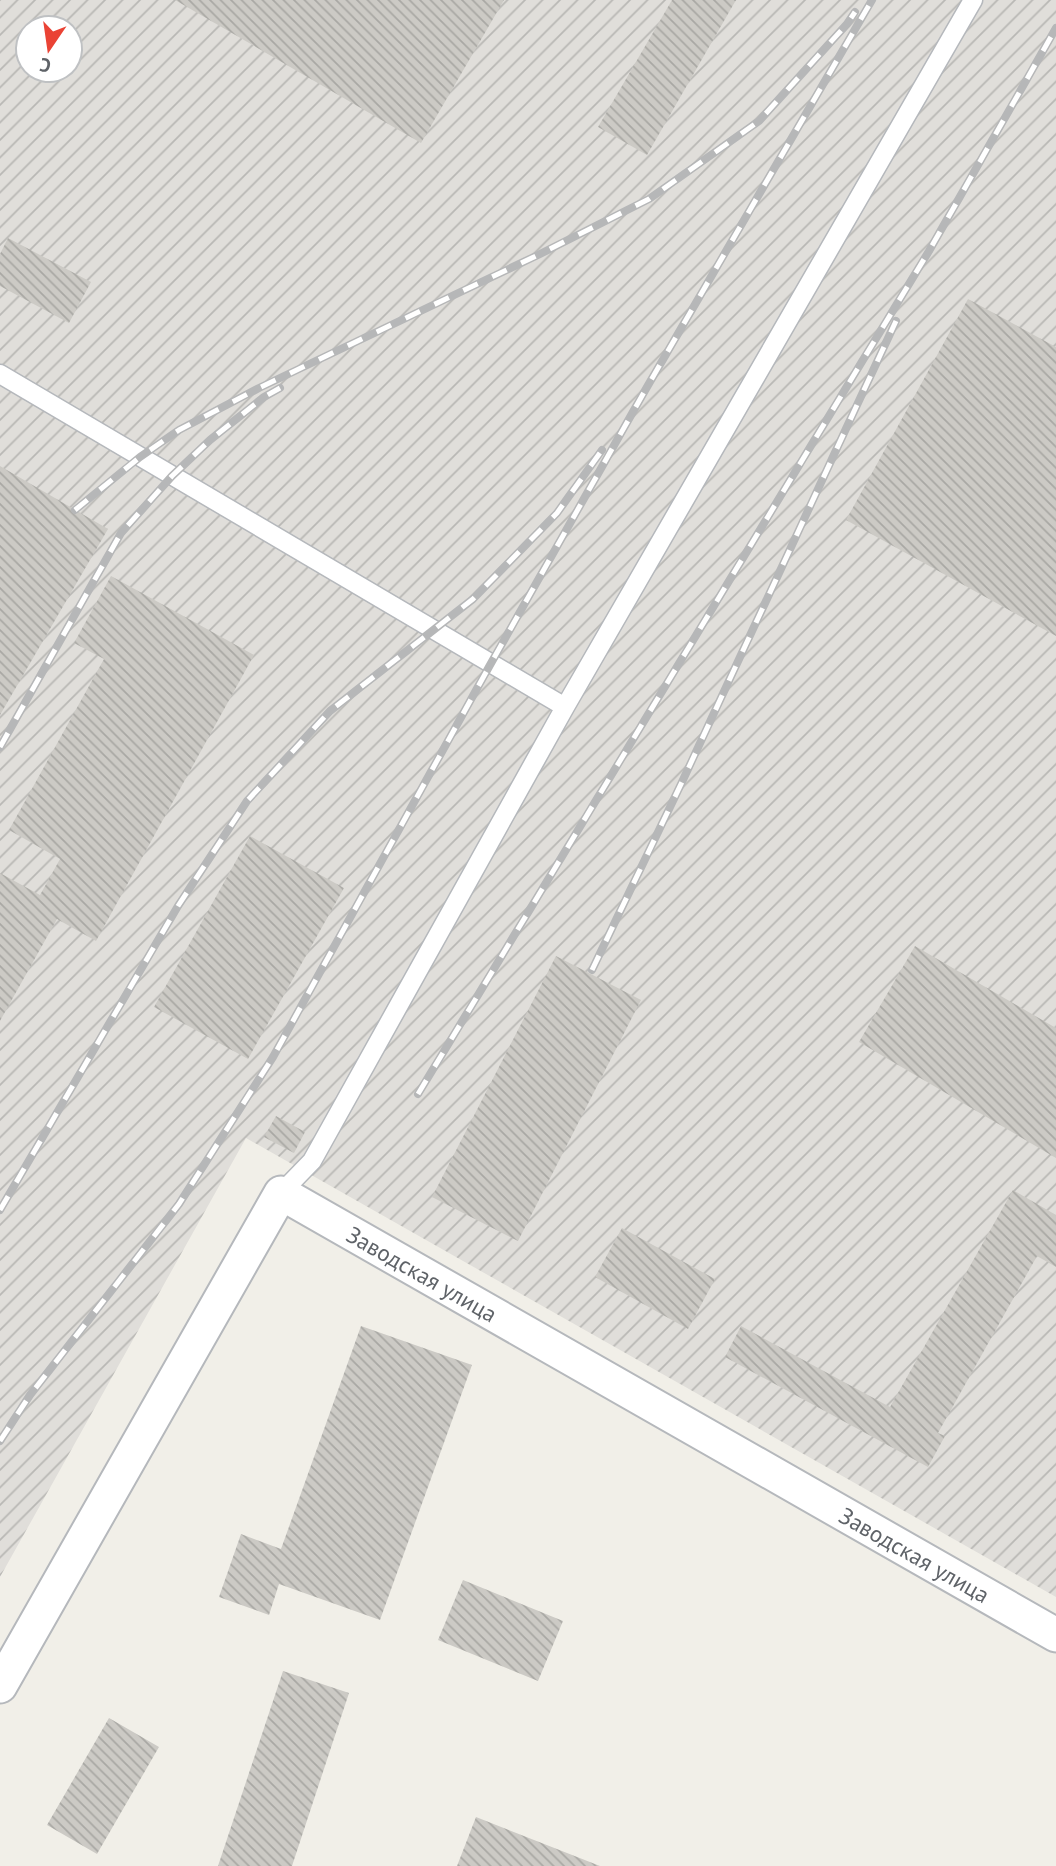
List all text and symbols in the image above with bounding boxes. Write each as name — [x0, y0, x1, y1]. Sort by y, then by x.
north arrow — [14, 14, 84, 84]
text: С — [37, 53, 53, 78]
street label: Заводская улица — [342, 1219, 503, 1328]
street label: Заводская улица — [834, 1500, 995, 1609]

